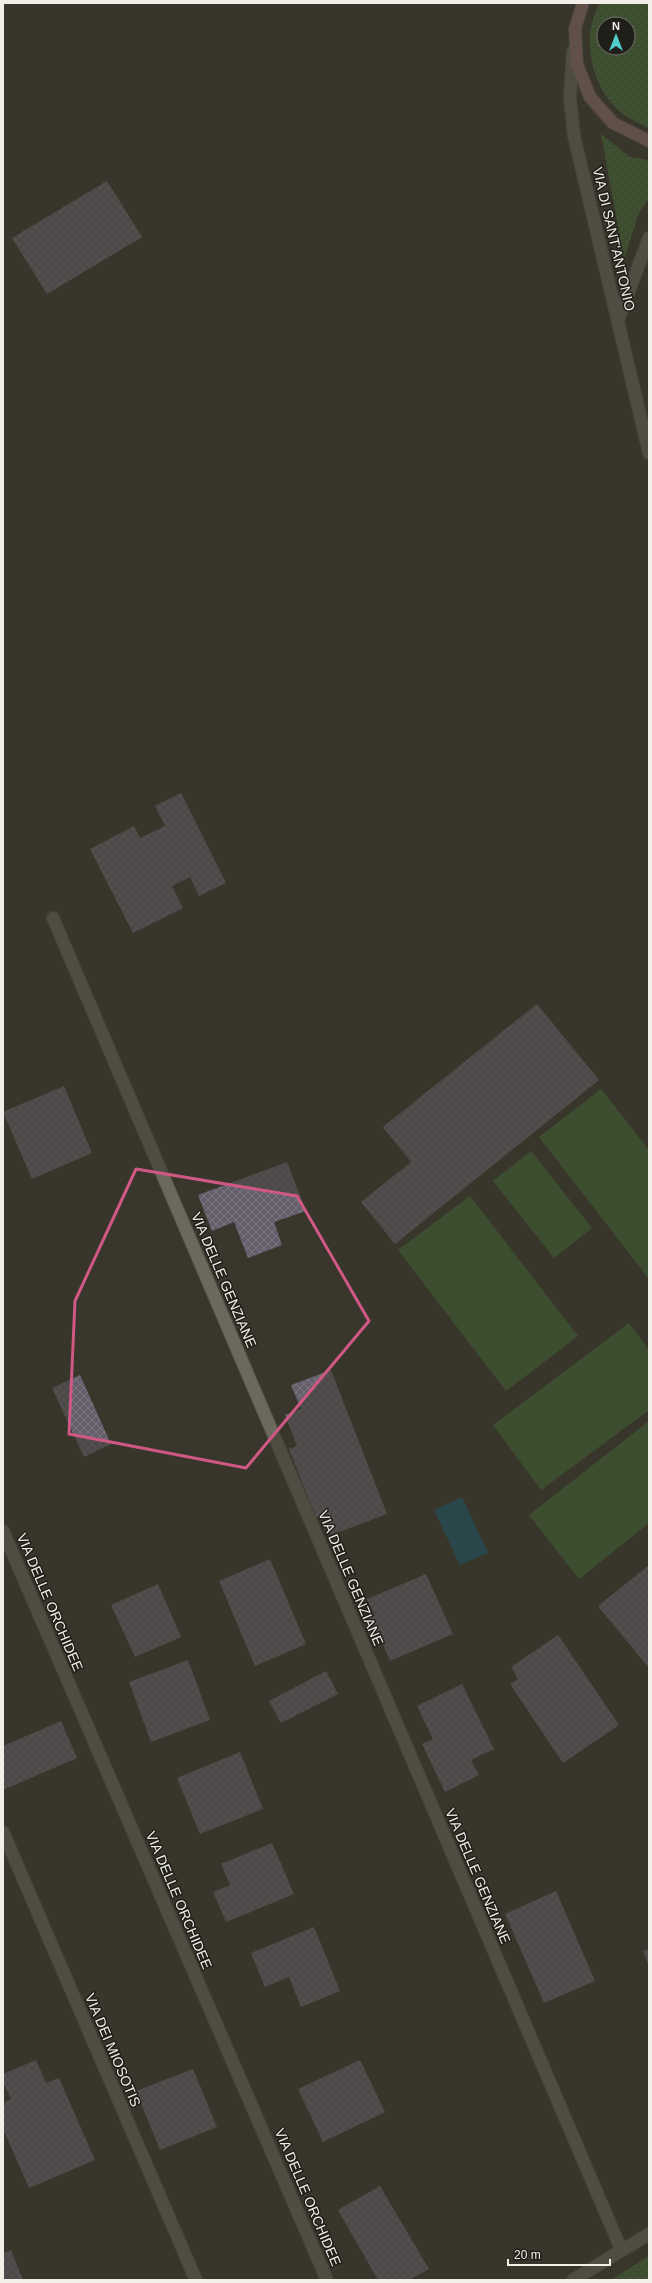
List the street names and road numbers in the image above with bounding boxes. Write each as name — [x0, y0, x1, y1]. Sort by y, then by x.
street label: VIA DI SANT'ANTONIO — [590, 166, 638, 313]
street label: VIA DELLE GENZIANE — [188, 1210, 260, 1350]
street label: VIA DELLE GENZIANE — [315, 1508, 387, 1648]
street label: VIA DELLE ORCHIDEE — [14, 1531, 86, 1673]
street label: VIA DELLE GENZIANE — [442, 1806, 514, 1946]
street label: VIA DELLE ORCHIDEE — [143, 1829, 215, 1971]
street label: VIA DEI MIOSOTIS — [82, 1991, 144, 2109]
street label: VIA DELLE ORCHIDEE — [272, 2126, 344, 2268]

